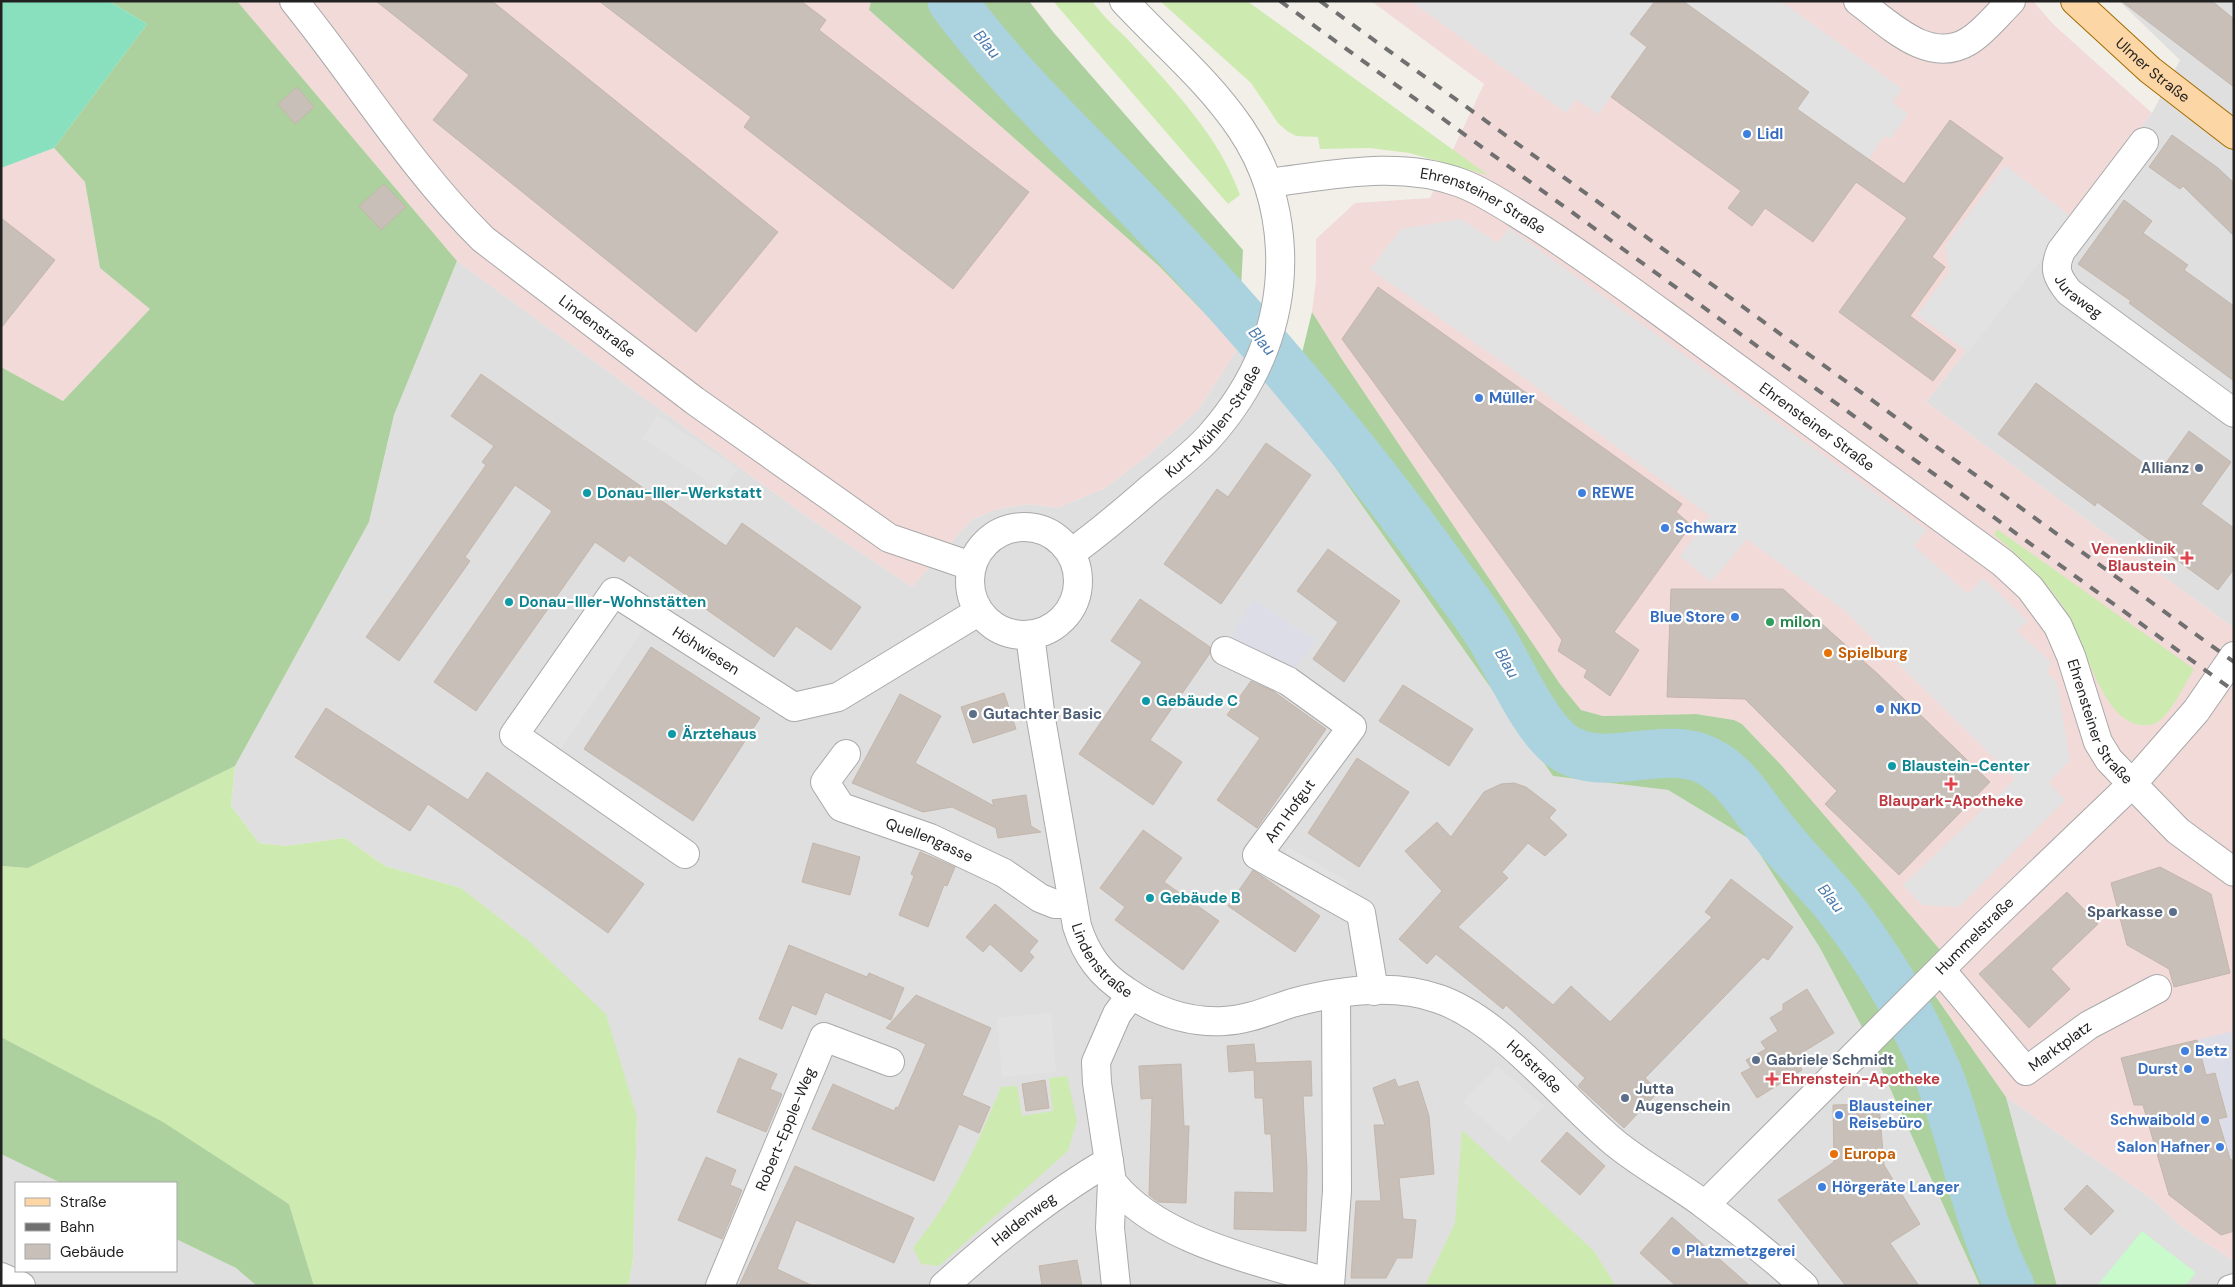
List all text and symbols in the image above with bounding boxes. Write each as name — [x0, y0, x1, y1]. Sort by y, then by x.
water label: Blau — [969, 25, 1005, 63]
street label: Ulmer Straße — [2111, 33, 2194, 107]
place label: Lidl — [1757, 124, 1783, 144]
marker: Lidl — [1741, 128, 1753, 140]
street label: Ehrensteiner Straße — [1419, 163, 1549, 239]
street label: Juraweg — [2050, 272, 2106, 323]
street label: Lindenstraße — [555, 291, 640, 362]
water label: Blau — [1244, 322, 1280, 360]
street label: Kurt-Mühlen-Straße — [1161, 362, 1265, 482]
street label: Ehrensteiner Straße — [1755, 378, 1878, 476]
place label: Müller — [1489, 388, 1535, 408]
marker: Müller — [1473, 392, 1485, 404]
place label: Allianz — [2141, 458, 2189, 478]
marker: Allianz — [2193, 462, 2205, 474]
place label: Donau-Iller-Werkstatt — [597, 483, 762, 503]
place label: REWE — [1592, 483, 1634, 503]
marker: Donau-Iller-Werkstatt — [581, 487, 593, 499]
marker: REWE — [1576, 487, 1588, 499]
place label: Schwarz — [1675, 518, 1737, 538]
marker: Schwarz — [1659, 522, 1671, 534]
place label: Venenklinik Blaustein — [2091, 539, 2176, 576]
marker: Venenklinik Blaustein — [2180, 551, 2194, 565]
place label: Donau-Iller-Wohnstätten — [519, 592, 706, 612]
marker: Donau-Iller-Wohnstätten — [503, 596, 515, 608]
place label: Blue Store — [1650, 607, 1725, 627]
marker: Blue Store — [1729, 611, 1741, 623]
place label: milon — [1780, 612, 1821, 632]
marker: milon — [1764, 616, 1776, 628]
street label: Höhwiesen — [669, 622, 743, 680]
place label: Spielburg — [1838, 643, 1908, 663]
water label: Blau — [1490, 644, 1524, 682]
marker: Spielburg — [1822, 647, 1834, 659]
street label: Ehrensteiner Straße — [2063, 657, 2137, 789]
place label: Gebäude C — [1156, 691, 1238, 711]
marker: Gebäude C — [1140, 695, 1152, 707]
place label: NKD — [1890, 699, 1921, 719]
marker: NKD — [1874, 703, 1886, 715]
place label: Gutachter Basic — [983, 704, 1102, 724]
marker: Gutachter Basic — [967, 708, 979, 720]
place label: Ärztehaus — [682, 724, 757, 744]
marker: Ärztehaus — [666, 728, 678, 740]
place label: Blaustein-Center — [1902, 756, 2030, 776]
marker: Blaustein-Center — [1886, 760, 1898, 772]
street label: Am Hofgut — [1260, 775, 1320, 847]
marker: Blaupark-Apotheke — [1945, 778, 1957, 790]
place label: Blaupark-Apotheke — [1879, 791, 2023, 811]
street label: Quellengasse — [883, 813, 976, 867]
water label: Blau — [1813, 879, 1849, 917]
place label: Gebäude B — [1160, 888, 1241, 908]
marker: Gebäude B — [1144, 892, 1156, 904]
street label: Hummelstraße — [1931, 893, 2018, 979]
place label: Sparkasse — [2087, 902, 2163, 922]
marker: Sparkasse — [2167, 906, 2179, 918]
street label: Lindenstraße — [1067, 920, 1136, 1003]
street label: Marktplatz — [2024, 1016, 2096, 1076]
street label: Hofstraße — [1502, 1036, 1566, 1098]
place label: Betz — [2195, 1041, 2227, 1061]
marker: Betz — [2179, 1045, 2191, 1057]
place label: Gabriele Schmidt — [1766, 1050, 1894, 1070]
marker: Gabriele Schmidt — [1750, 1054, 1762, 1066]
place label: Durst — [2138, 1059, 2178, 1079]
marker: Durst — [2182, 1063, 2194, 1075]
street label: Robert-Epple-Weg — [751, 1064, 820, 1194]
place label: Ehrenstein-Apotheke — [1782, 1069, 1940, 1089]
marker: Ehrenstein-Apotheke — [1766, 1073, 1778, 1085]
place label: Jutta Augenschein — [1635, 1079, 1730, 1116]
marker: Jutta Augenschein — [1619, 1092, 1631, 1104]
place label: Blausteiner Reisebüro — [1849, 1096, 1932, 1133]
marker: Blausteiner Reisebüro — [1833, 1109, 1845, 1121]
place label: Schwaibold — [2110, 1110, 2195, 1130]
marker: Schwaibold — [2199, 1114, 2211, 1126]
place label: Salon Hafner — [2117, 1137, 2210, 1157]
marker: Salon Hafner — [2214, 1141, 2226, 1153]
place label: Europa — [1844, 1144, 1896, 1164]
marker: Europa — [1828, 1148, 1840, 1160]
place label: Hörgeräte Langer — [1832, 1177, 1959, 1197]
marker: Hörgeräte Langer — [1816, 1181, 1828, 1193]
legend — [15, 1182, 178, 1272]
street label: Haldenweg — [987, 1188, 1060, 1251]
text: Straße — [60, 1192, 107, 1212]
text: Bahn — [60, 1217, 94, 1237]
place label: Platzmetzgerei — [1686, 1241, 1795, 1261]
text: Gebäude — [60, 1242, 124, 1262]
marker: Platzmetzgerei — [1670, 1245, 1682, 1257]

